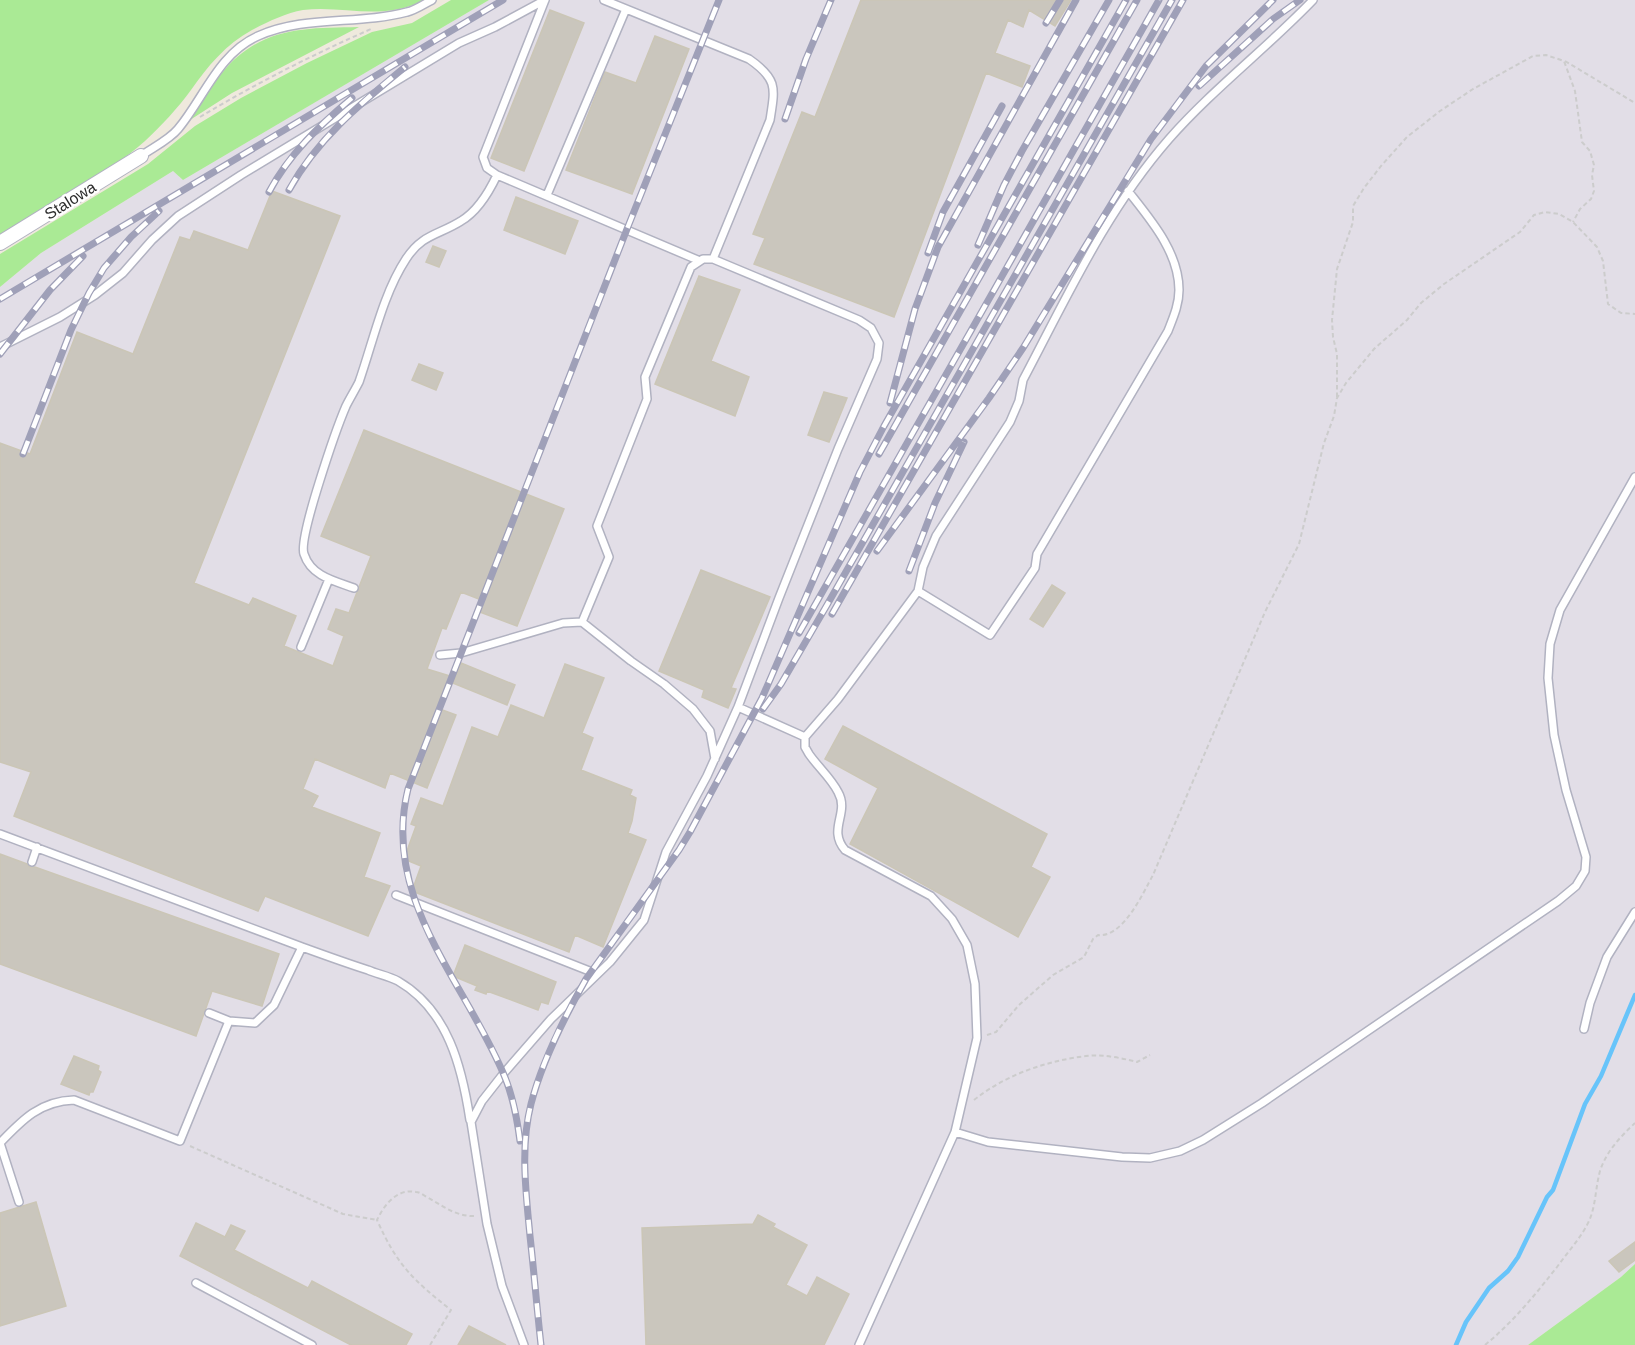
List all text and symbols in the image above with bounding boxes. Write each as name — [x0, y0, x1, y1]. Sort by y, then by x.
street label: Stalowa — [42, 178, 99, 223]

